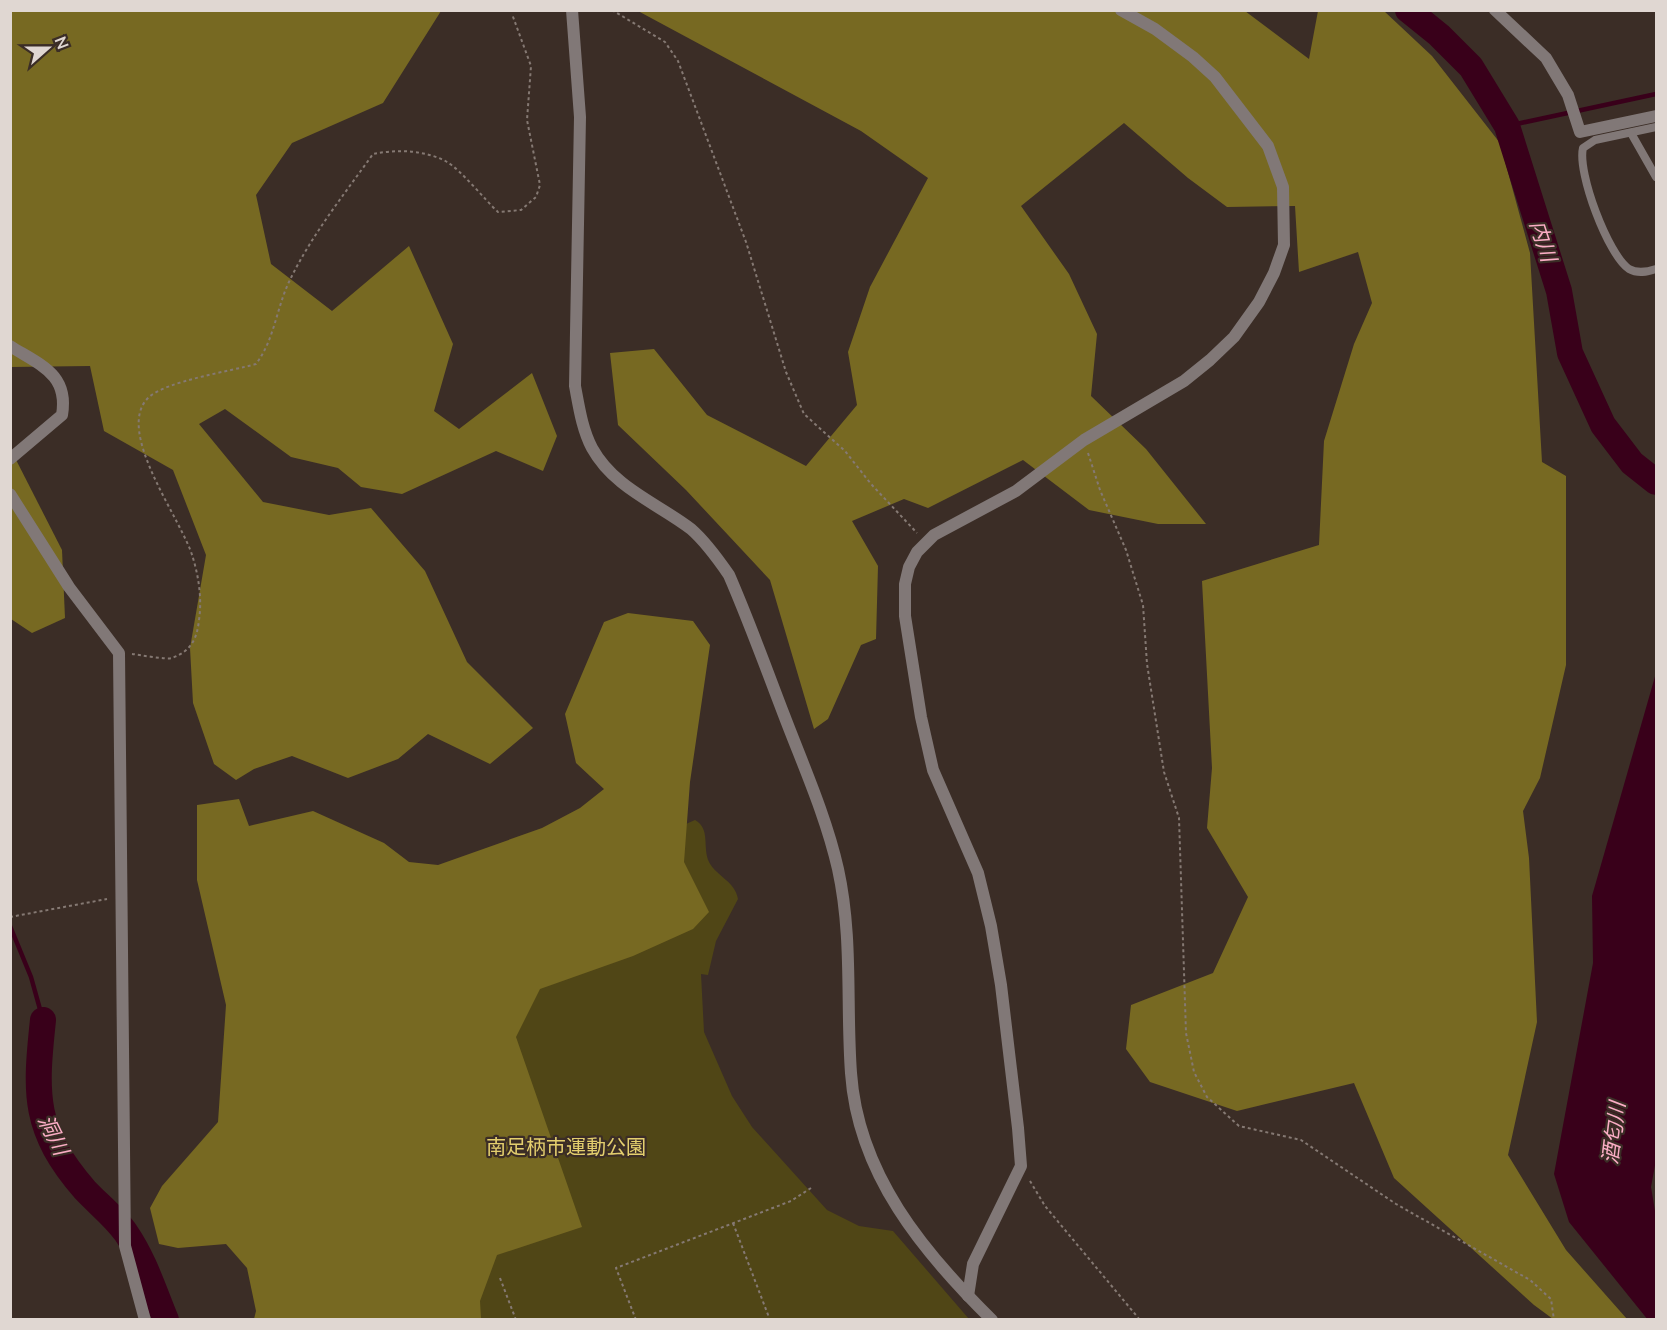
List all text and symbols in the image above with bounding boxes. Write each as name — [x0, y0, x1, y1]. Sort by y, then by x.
north arrow — [18, 18, 78, 78]
text: N — [49, 33, 73, 53]
water label: 内川 — [1523, 217, 1563, 267]
water label: 酒匂川 — [1596, 1098, 1632, 1166]
water label: 洞川 — [31, 1110, 76, 1162]
park label: 南足柄市運動公園 — [486, 1134, 646, 1161]

